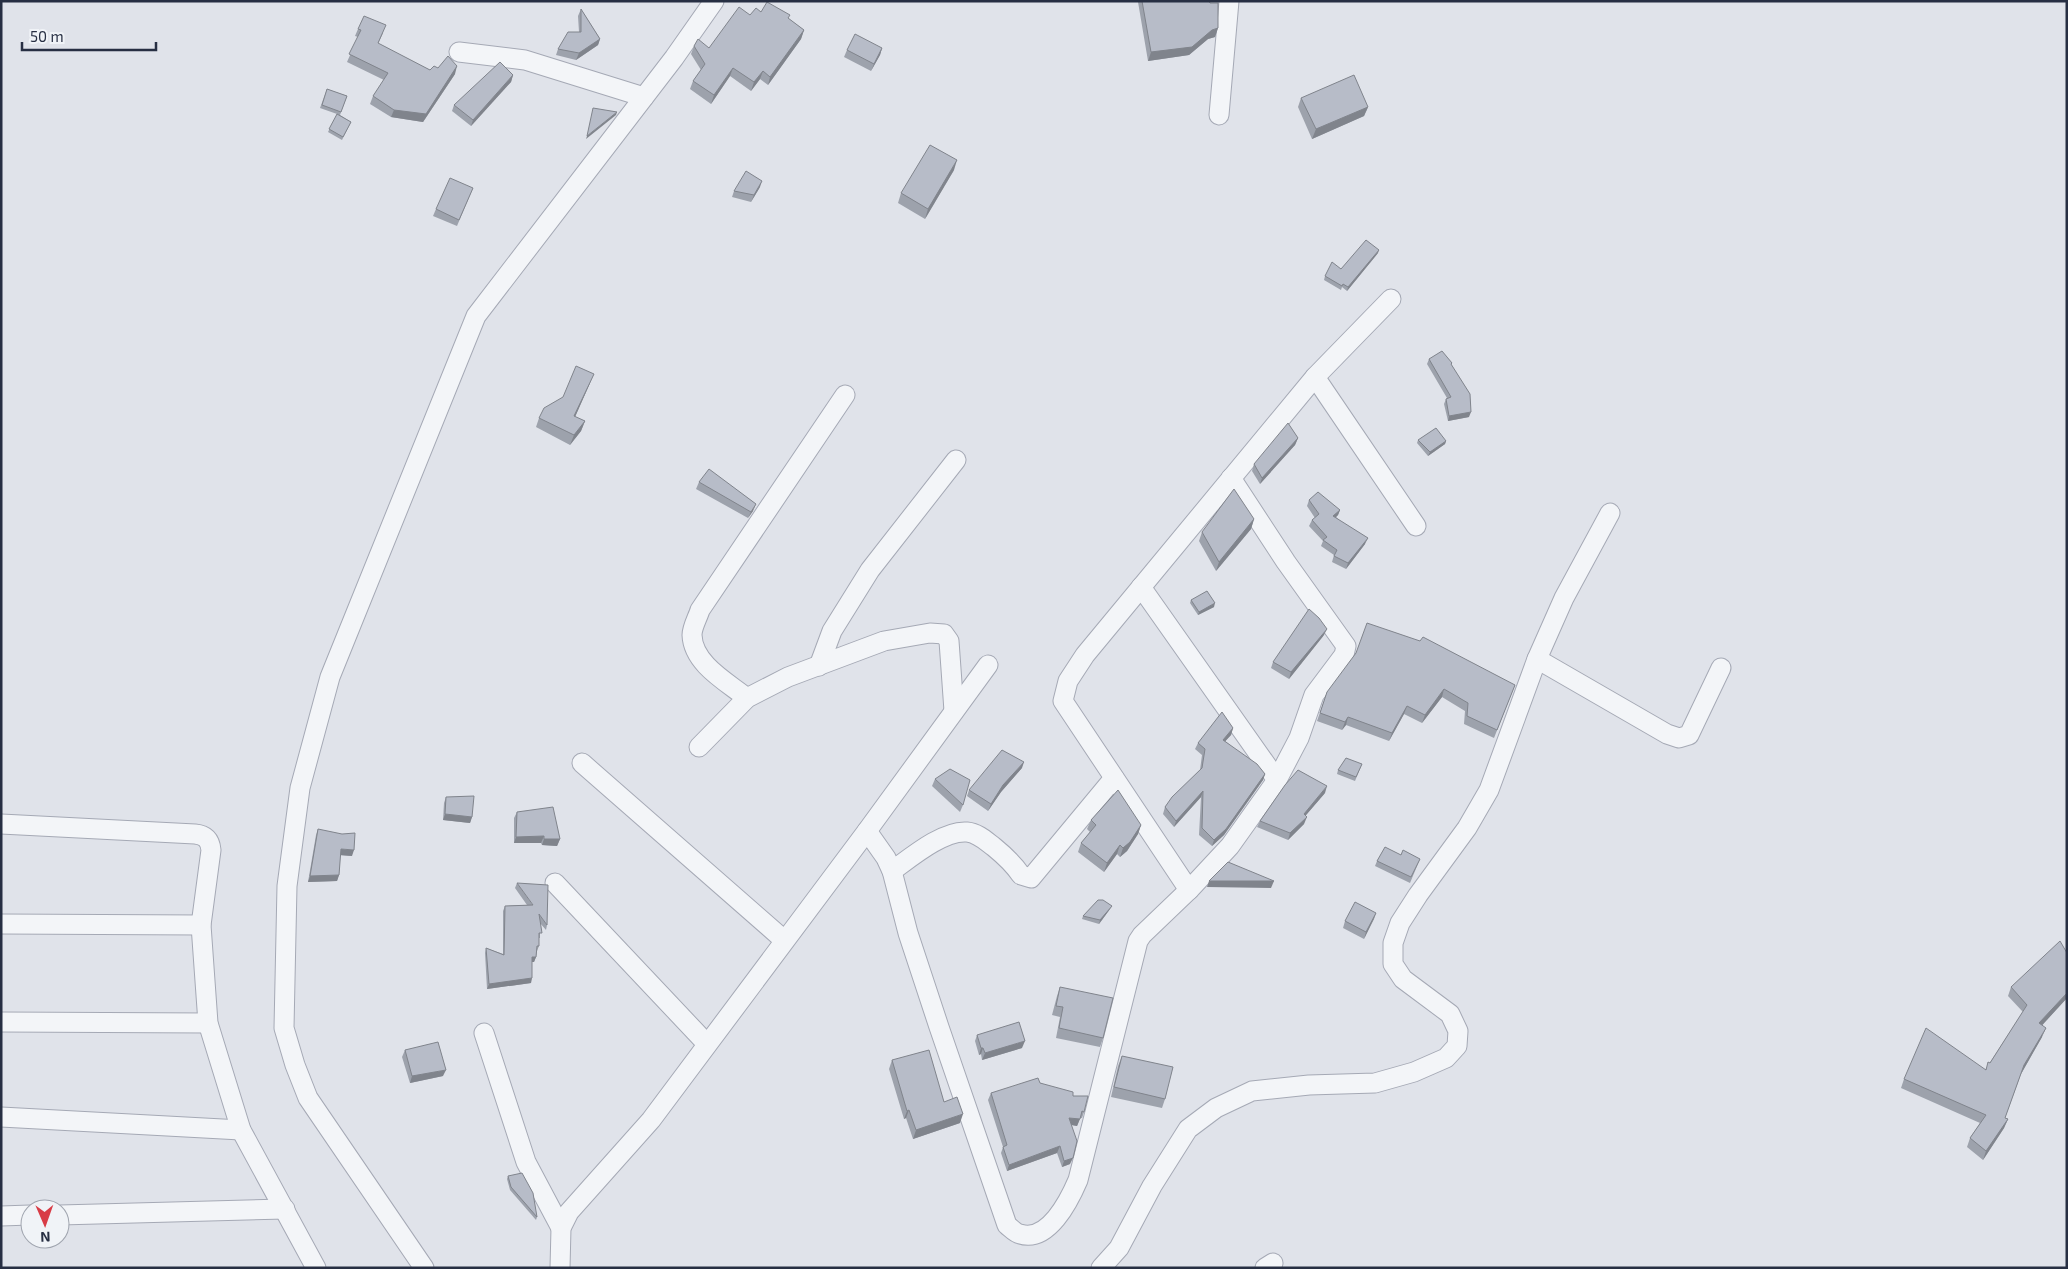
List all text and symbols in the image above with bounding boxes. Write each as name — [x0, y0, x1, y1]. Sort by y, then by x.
scale bar — [22, 20, 156, 52]
text: 50 m — [30, 27, 64, 45]
north arrow — [20, 1199, 70, 1249]
text: N — [40, 1229, 51, 1246]

